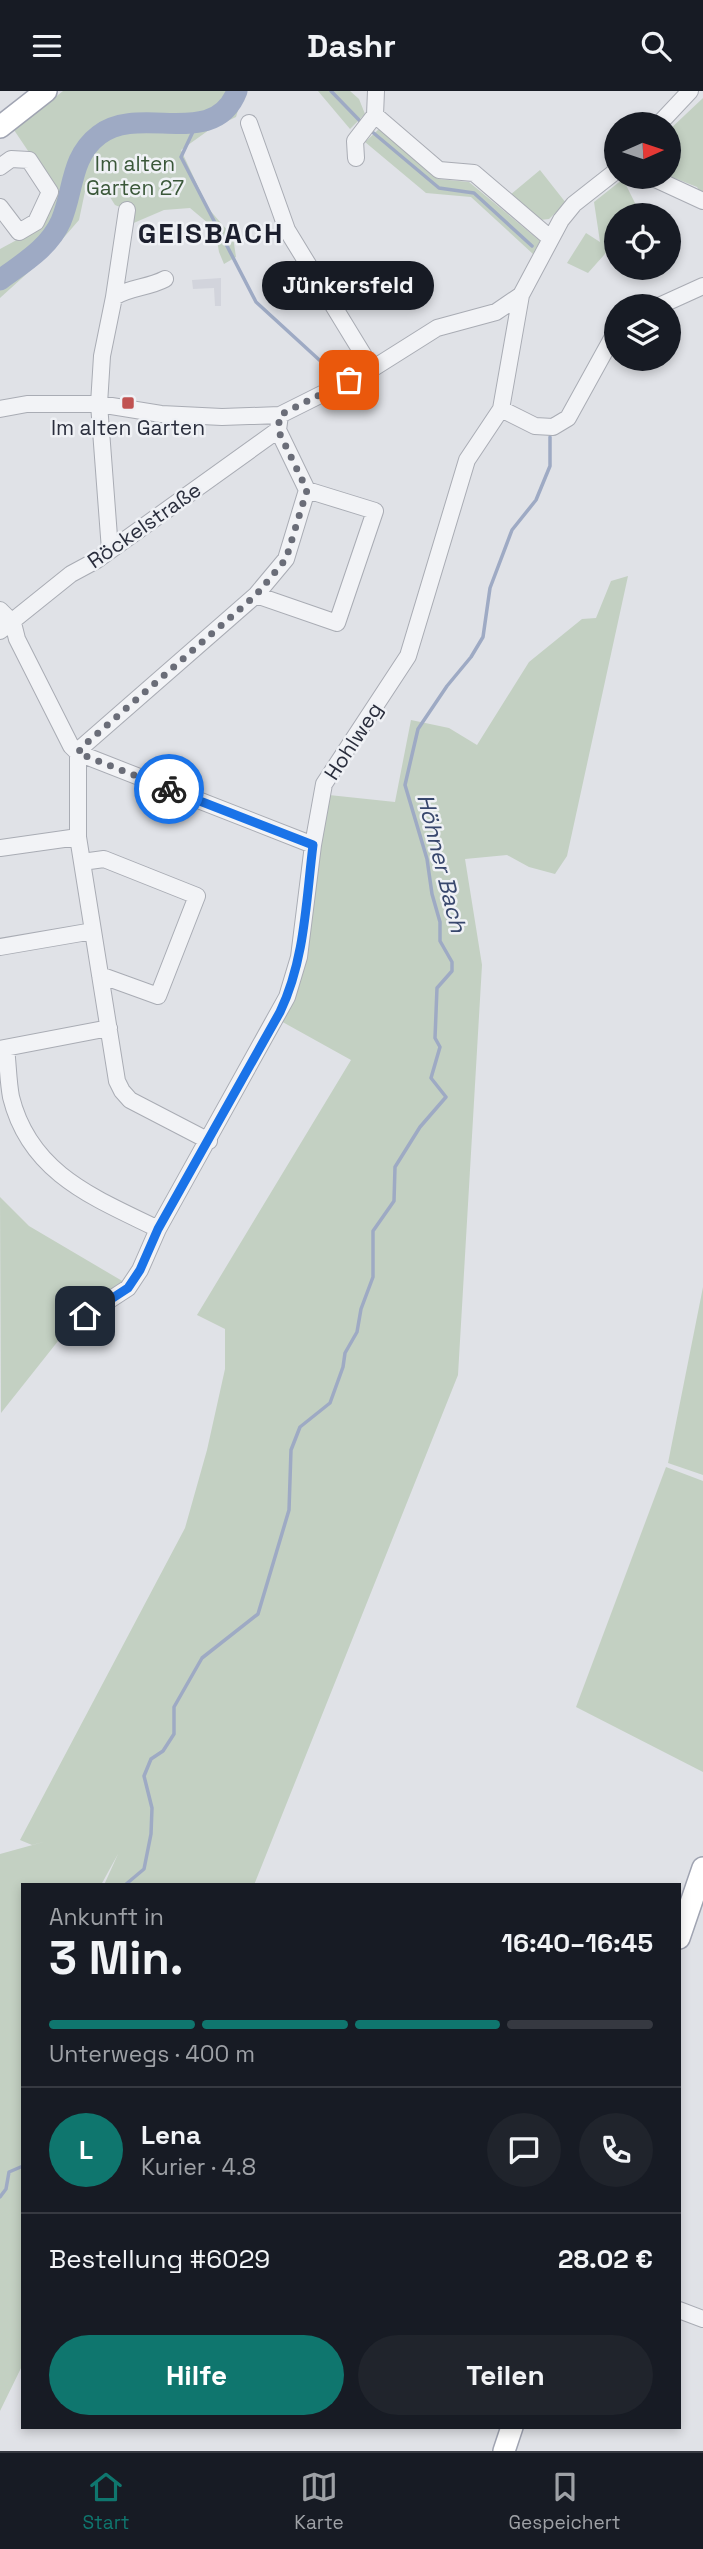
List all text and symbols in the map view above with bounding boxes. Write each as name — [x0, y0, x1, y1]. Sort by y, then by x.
text: Dashr — [307, 26, 396, 66]
icon: menu — [28, 27, 66, 65]
icon: search — [637, 27, 675, 65]
north arrow — [604, 112, 681, 189]
map controls — [604, 112, 681, 371]
park label: Im alten Garten 27 — [86, 150, 184, 201]
button: locate — [604, 203, 681, 280]
district label: GEISBACH — [138, 215, 284, 251]
callout: Jünkersfeld — [263, 261, 435, 310]
text: Jünkersfeld — [282, 270, 414, 300]
button: layers — [604, 294, 681, 371]
pin — [319, 350, 379, 410]
icon: bag — [330, 361, 368, 399]
marker: Im alten Garten — [120, 395, 136, 411]
place label: Im alten Garten — [51, 414, 205, 441]
street label: Röckelstraße — [82, 476, 206, 574]
street label: Hohlweg — [318, 697, 388, 785]
courier — [134, 754, 204, 824]
icon: bike — [150, 770, 188, 808]
water label: Höhner Bach — [410, 791, 474, 936]
pin — [55, 1286, 115, 1346]
icon: home — [66, 1297, 104, 1335]
text: Ankunft in — [49, 1902, 164, 1932]
text: 16:40–16:45 — [501, 1926, 653, 1960]
text: 3 Min. — [49, 1929, 184, 1987]
text: Unterwegs · 400 m — [49, 2039, 255, 2069]
button: chat — [487, 2113, 561, 2187]
button: phone — [579, 2113, 653, 2187]
text: Lena — [141, 2118, 201, 2152]
text: L — [79, 2133, 93, 2167]
text: Kurier · 4.8 — [141, 2152, 256, 2182]
text: Bestellung #6029 — [49, 2242, 270, 2276]
text: 28.02 € — [558, 2242, 653, 2276]
button: Hilfe — [49, 2335, 344, 2415]
button: Teilen — [358, 2335, 653, 2415]
tab: Start — [82, 2468, 130, 2535]
tab: Karte — [294, 2468, 344, 2535]
tab: Gespeichert — [508, 2468, 621, 2535]

